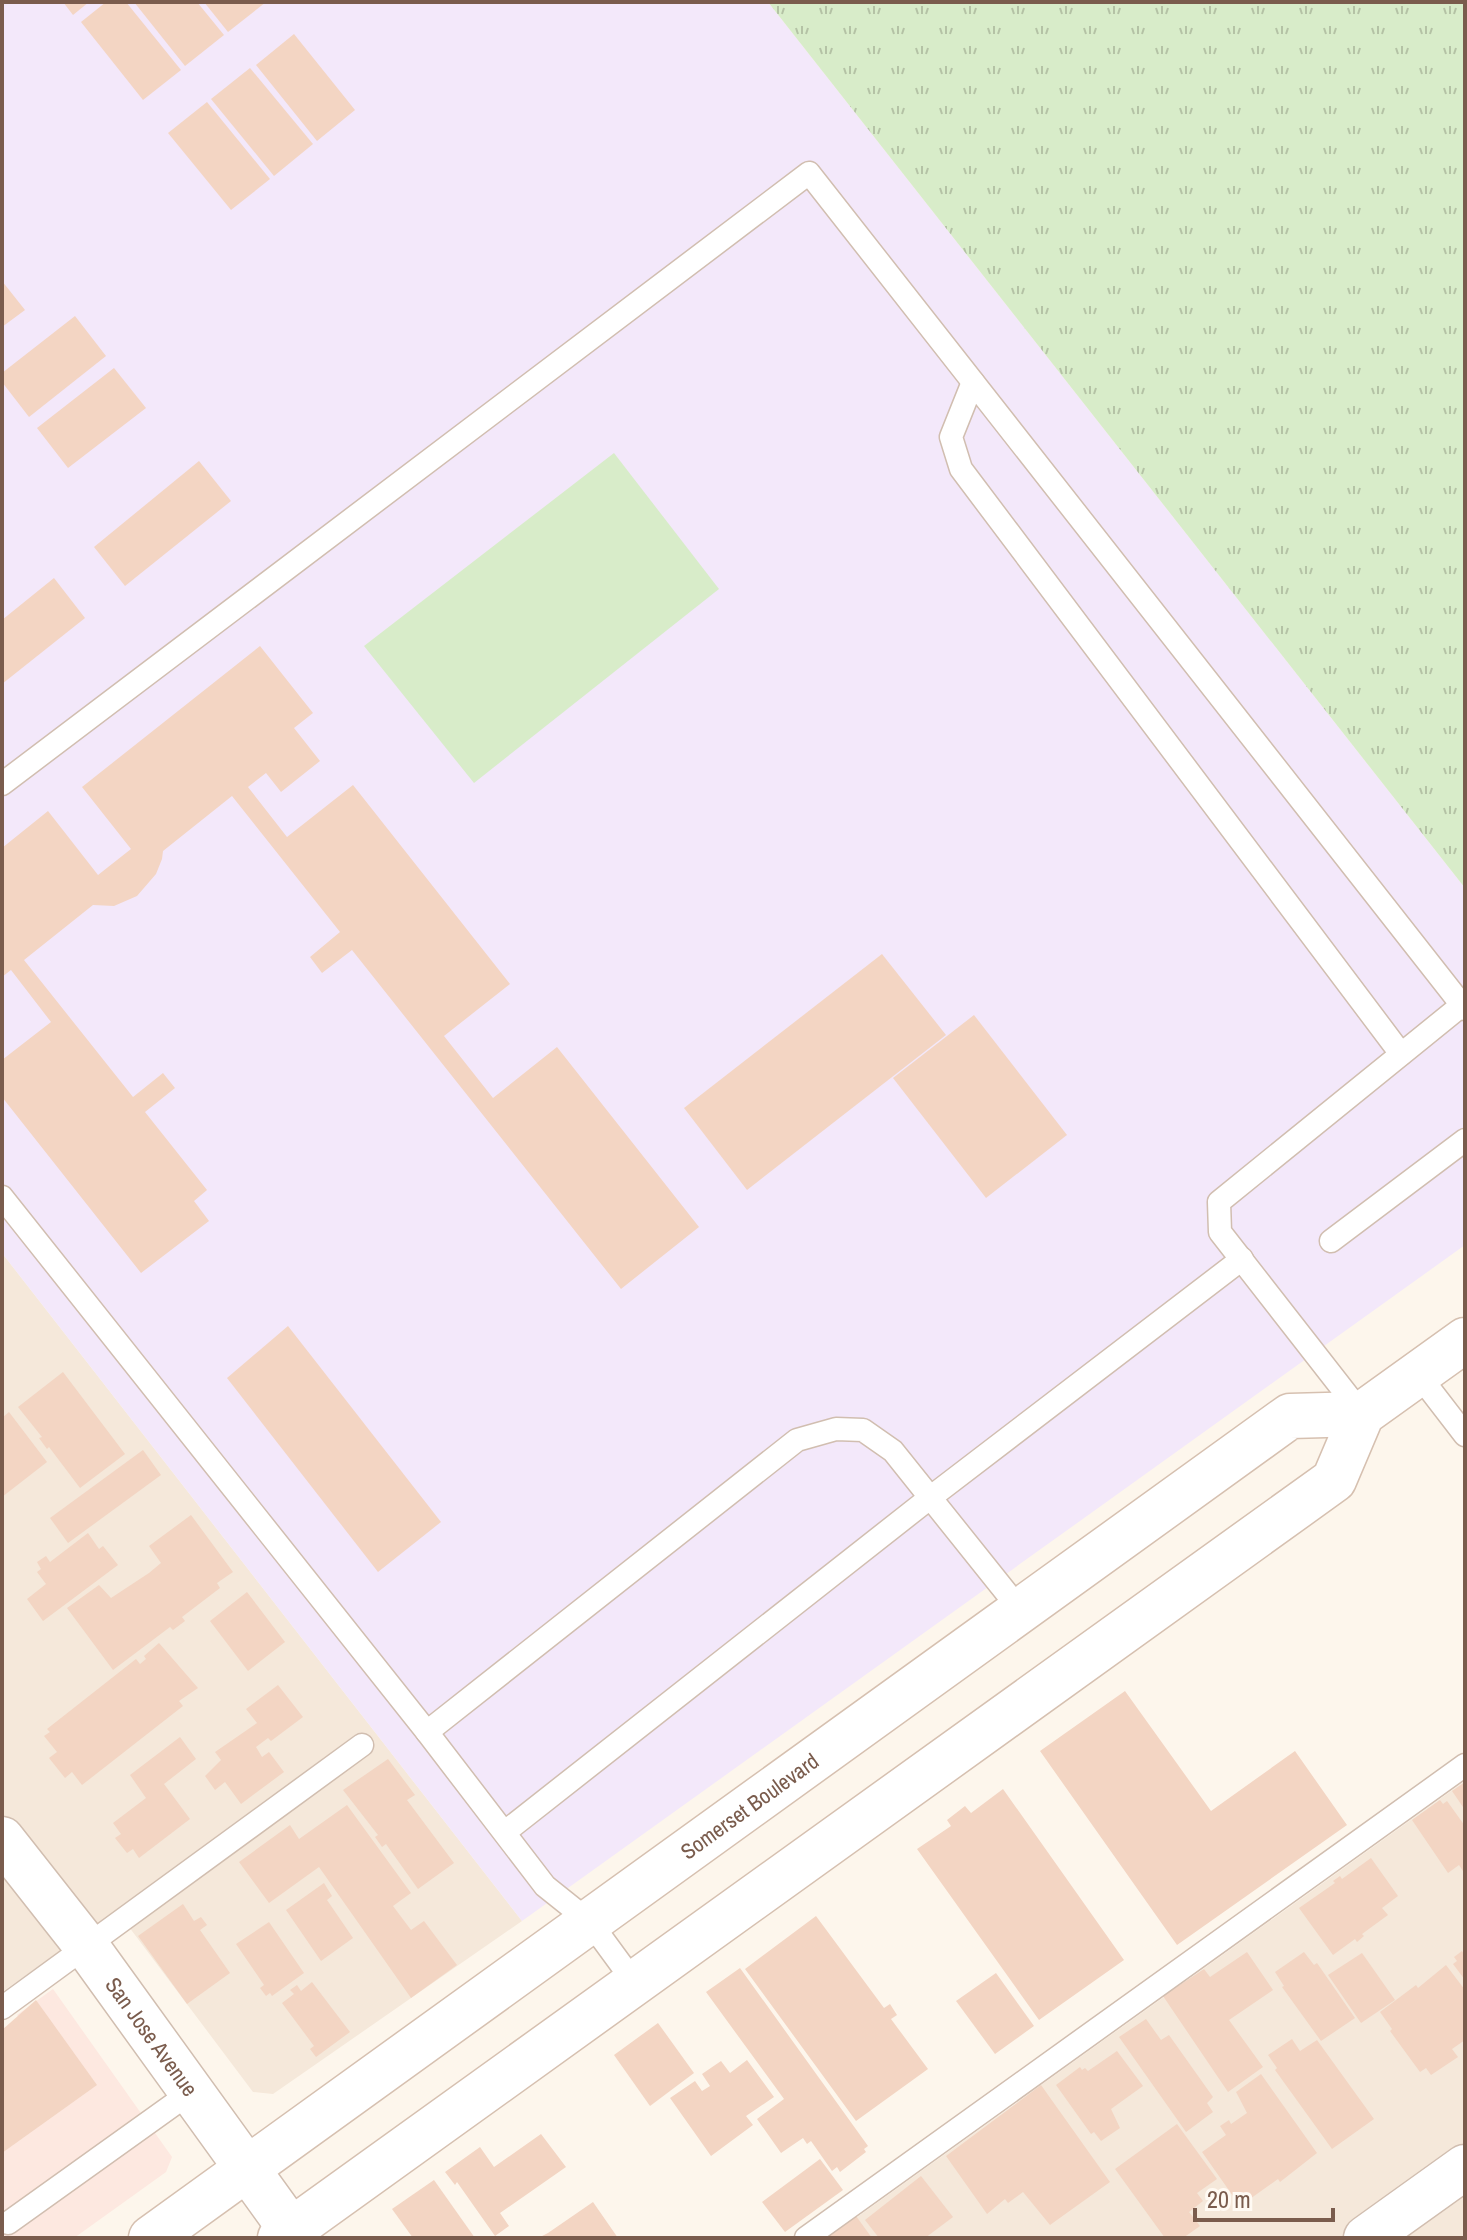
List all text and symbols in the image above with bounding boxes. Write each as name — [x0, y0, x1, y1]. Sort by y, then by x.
street label: Somerset Boulevard — [674, 1746, 825, 1866]
street label: San Jose Avenue — [98, 1971, 205, 2102]
scale bar — [1195, 2172, 1333, 2222]
text: 20 m — [1207, 2183, 1251, 2215]

